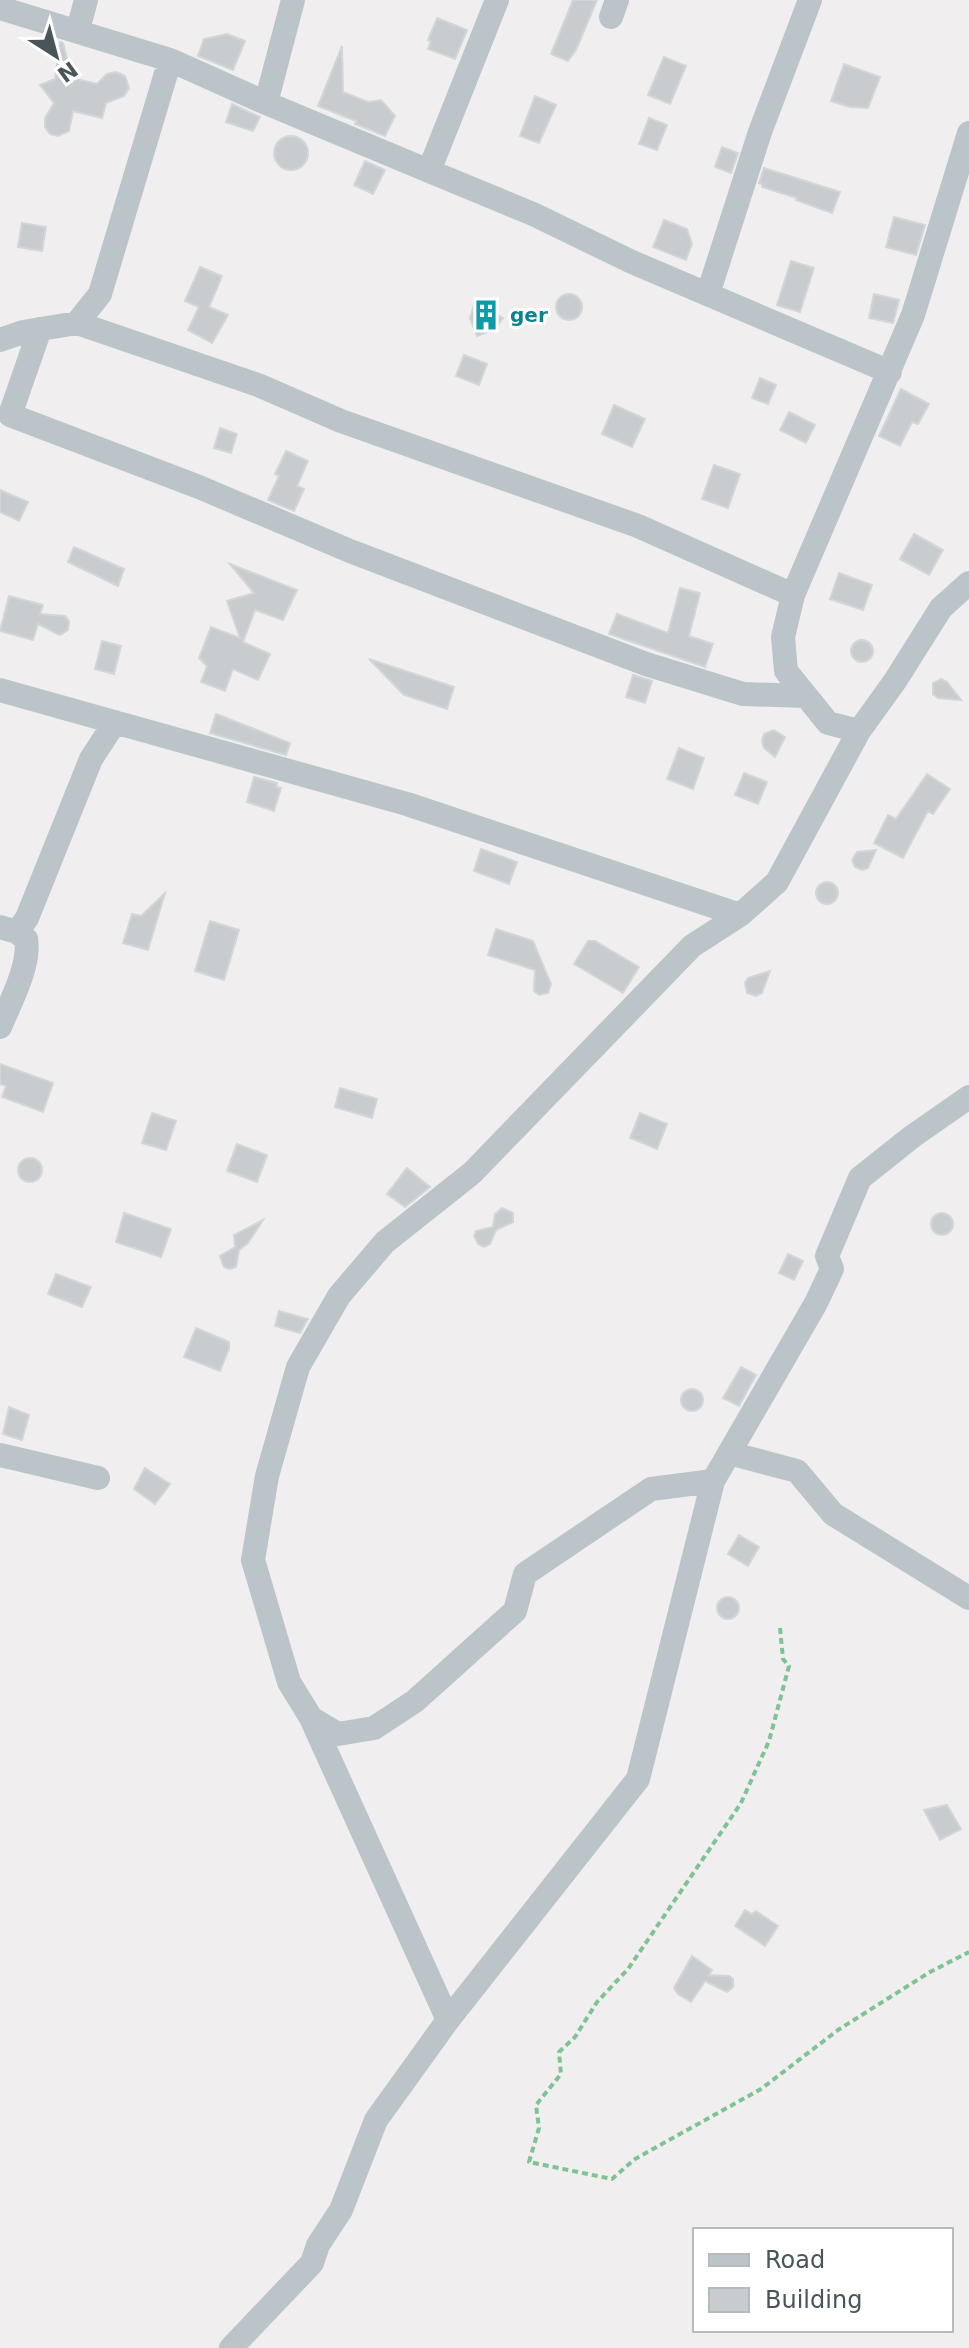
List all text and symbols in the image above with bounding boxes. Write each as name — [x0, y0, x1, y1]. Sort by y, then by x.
north arrow — [16, 16, 96, 96]
text: N — [53, 56, 82, 87]
building icon: ger — [469, 298, 503, 332]
place label: ger — [510, 303, 548, 327]
legend — [693, 2228, 953, 2332]
text: Road — [765, 2246, 825, 2274]
text: Building — [765, 2286, 862, 2314]

